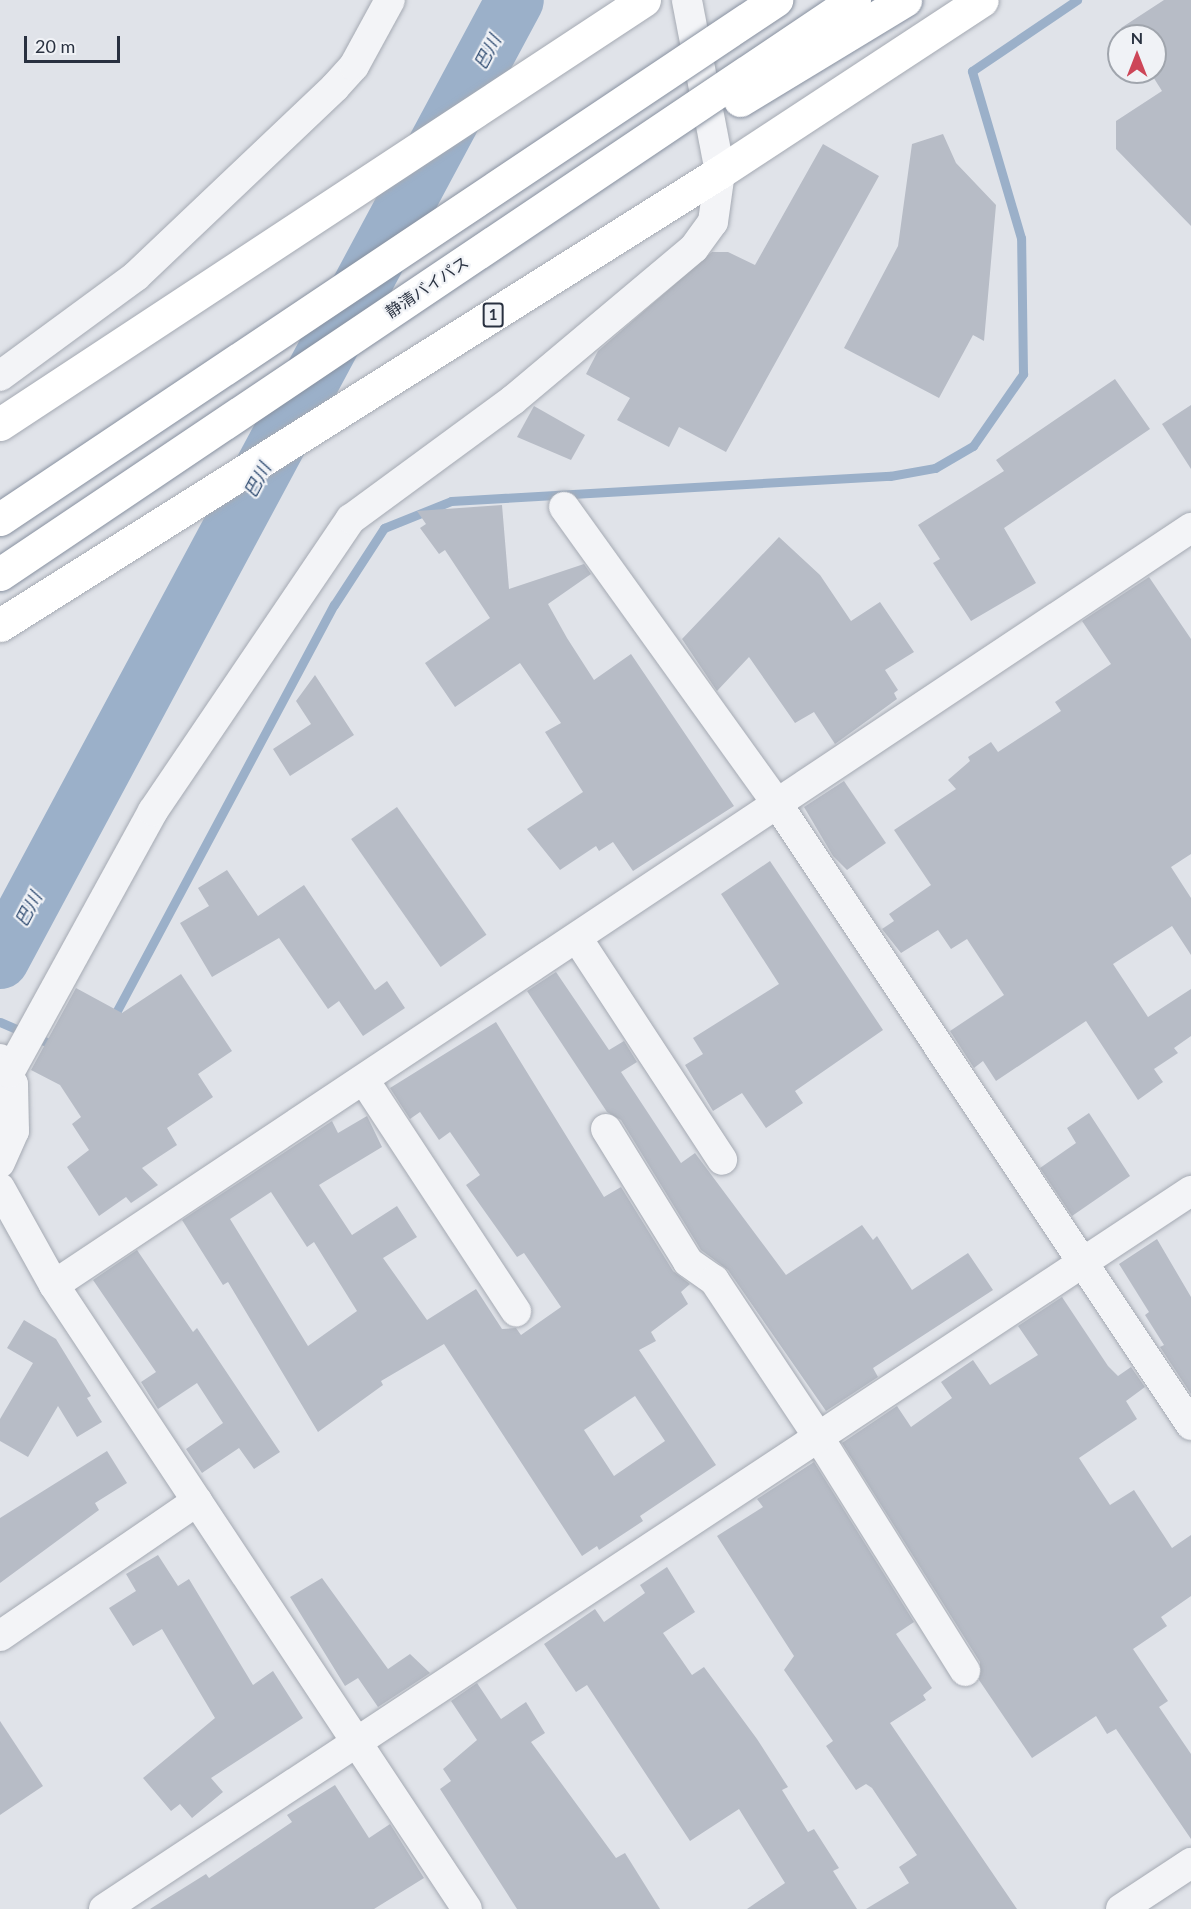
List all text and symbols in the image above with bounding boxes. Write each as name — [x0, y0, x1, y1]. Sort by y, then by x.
scale bar — [27, 24, 123, 62]
north arrow — [1107, 24, 1167, 84]
text: N — [1131, 28, 1143, 47]
water label: 巴川 — [469, 31, 505, 73]
text: 20 m — [35, 35, 75, 57]
street label: 静清バイパス — [382, 252, 472, 322]
road number: 1 — [482, 303, 504, 327]
water label: 巴川 — [239, 459, 275, 501]
water label: 巴川 — [10, 888, 46, 930]

